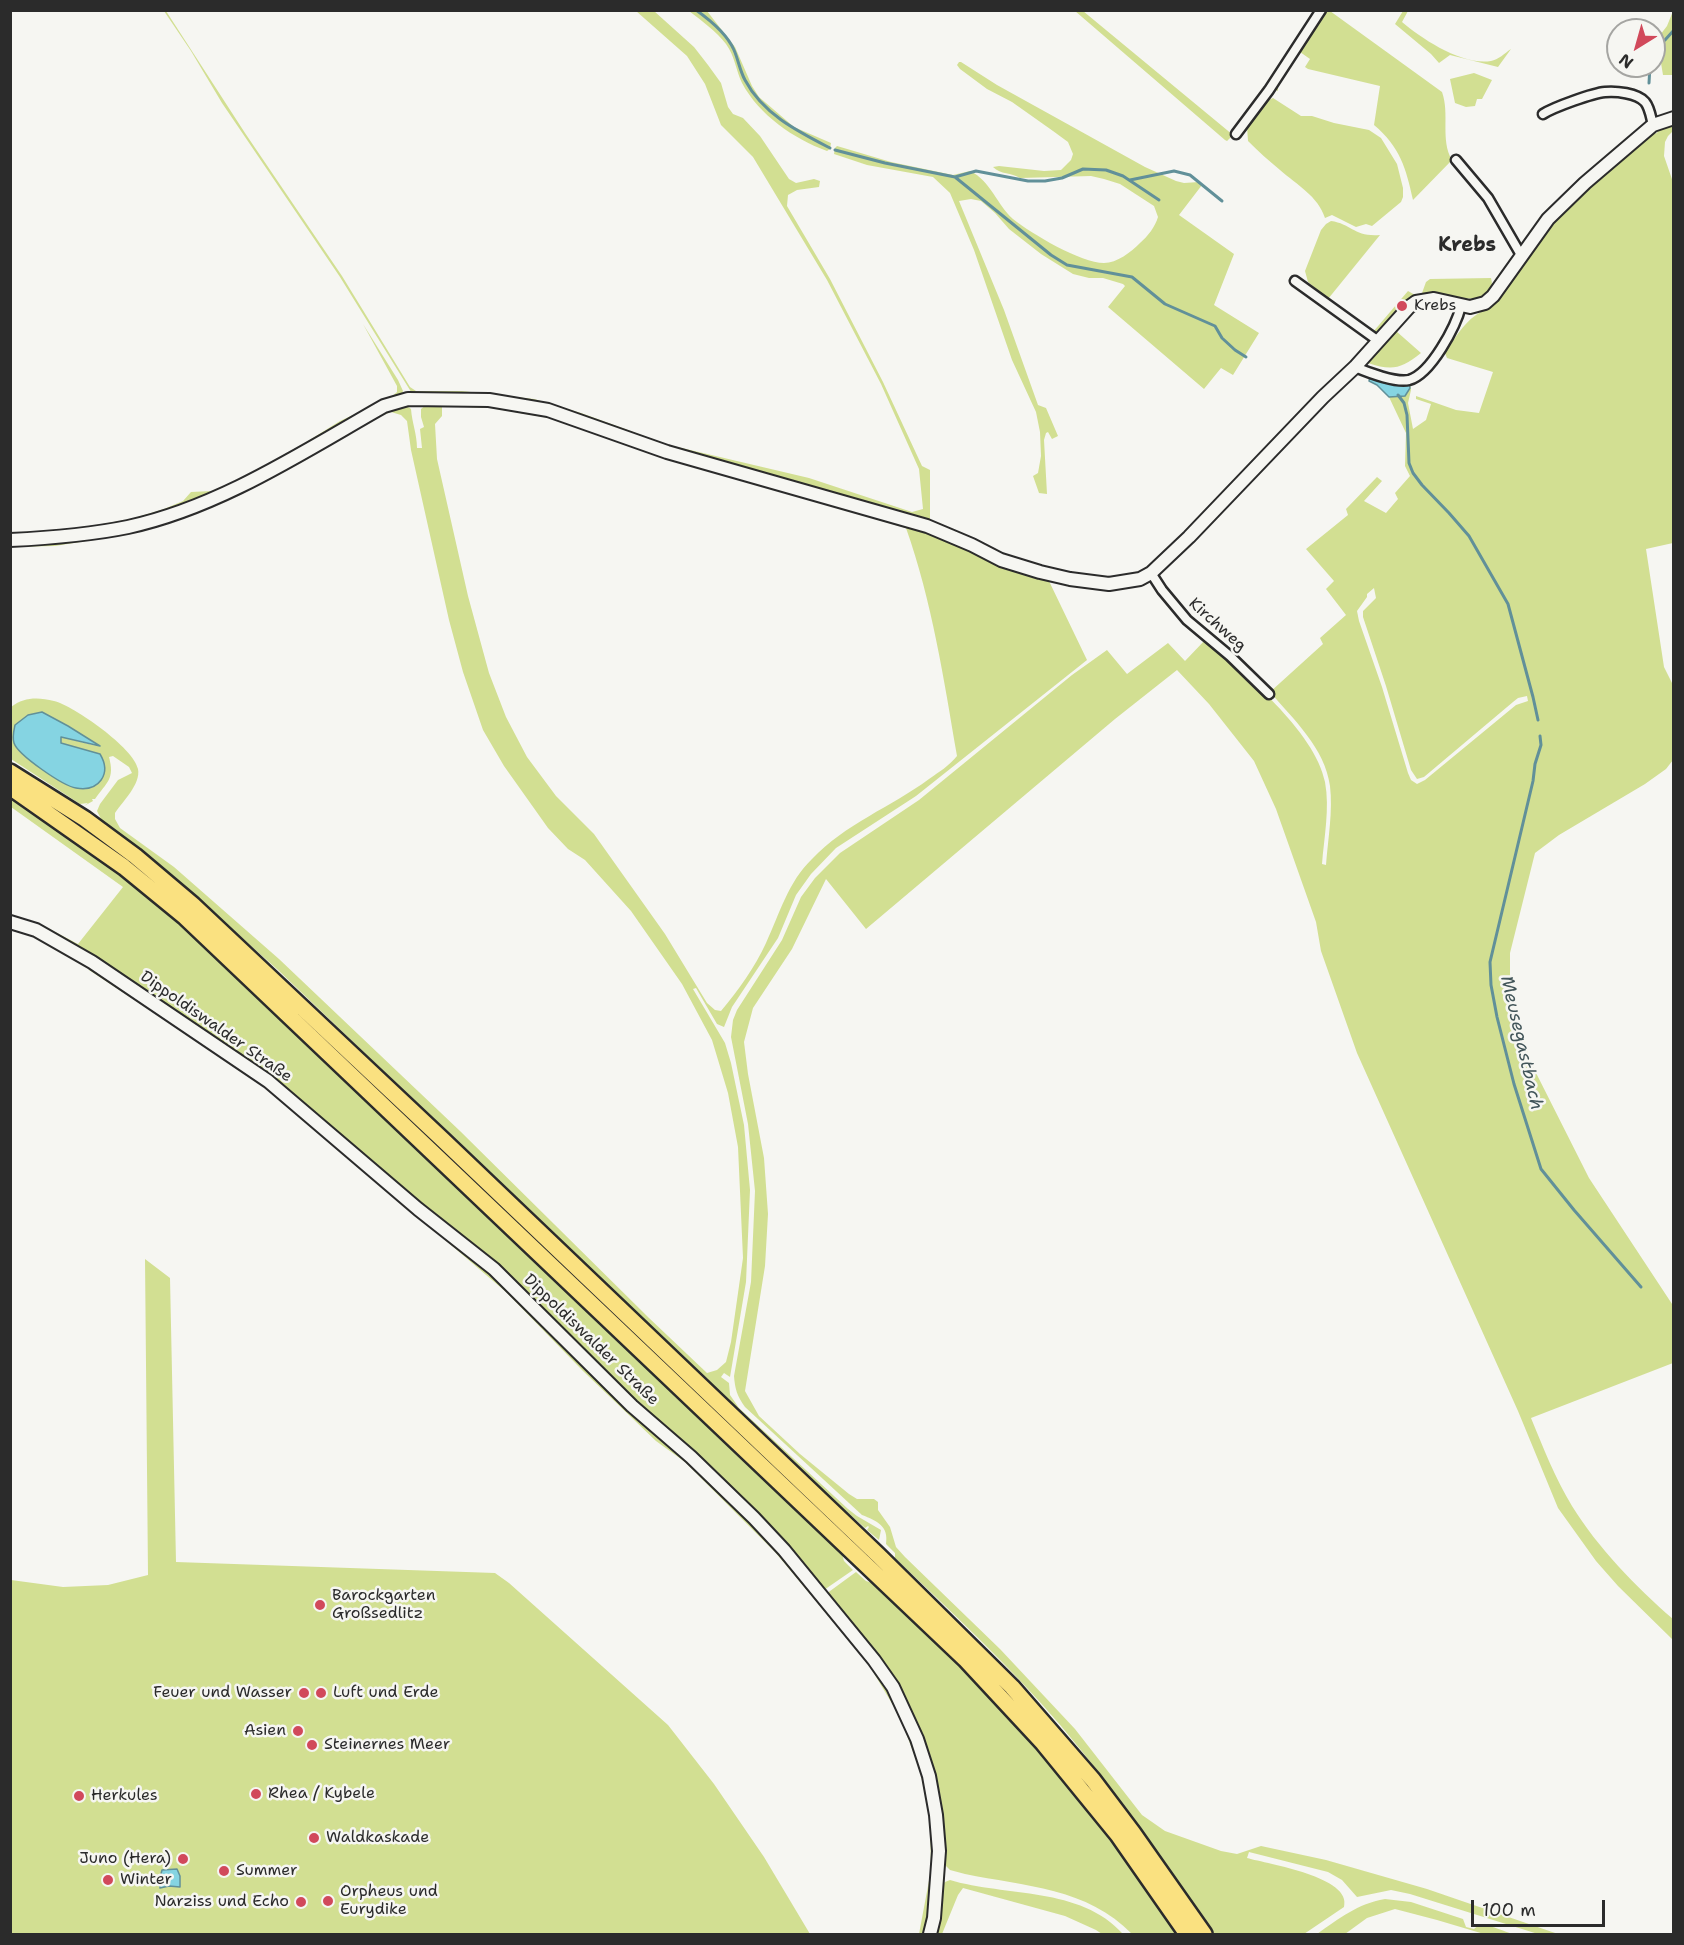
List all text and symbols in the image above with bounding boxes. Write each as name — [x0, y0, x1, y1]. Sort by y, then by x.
north arrow — [1606, 18, 1666, 78]
text: N — [1615, 49, 1637, 73]
district label: Krebs — [1438, 234, 1496, 258]
place label: Krebs — [1414, 296, 1456, 316]
marker: Krebs — [1395, 299, 1409, 313]
street label: Kirchweg — [1184, 594, 1250, 656]
street label: Dippoldiswalder Straße — [137, 967, 295, 1087]
water label: Meusegastbach — [1495, 974, 1547, 1112]
street label: Dippoldiswalder Straße — [519, 1270, 663, 1410]
place label: Barockgarten Großsedlitz — [332, 1586, 436, 1624]
marker: Barockgarten Großsedlitz — [313, 1598, 327, 1612]
place label: Feuer und Wasser — [153, 1683, 292, 1703]
place label: Luft und Erde — [333, 1683, 439, 1703]
marker: Feuer und Wasser — [297, 1686, 311, 1700]
marker: Luft und Erde — [314, 1686, 328, 1700]
place label: Asien — [244, 1721, 286, 1741]
marker: Asien — [291, 1724, 305, 1738]
place label: Steinernes Meer — [324, 1735, 450, 1755]
marker: Steinernes Meer — [305, 1738, 319, 1752]
place label: Rhea / Kybele — [268, 1784, 375, 1804]
place label: Herkules — [91, 1786, 158, 1806]
marker: Rhea / Kybele — [249, 1787, 263, 1801]
marker: Herkules — [72, 1789, 86, 1803]
place label: Waldkaskade — [326, 1828, 429, 1848]
marker: Waldkaskade — [307, 1831, 321, 1845]
place label: Juno (Hera) — [79, 1849, 171, 1869]
marker: Juno (Hera) — [176, 1852, 190, 1866]
place label: Summer — [236, 1861, 297, 1881]
marker: Summer — [217, 1864, 231, 1878]
place label: Winter — [120, 1870, 172, 1890]
marker: Winter — [101, 1873, 115, 1887]
place label: Orpheus und Eurydike — [340, 1882, 438, 1920]
scale bar — [1474, 1888, 1608, 1926]
place label: Narziss und Echo — [155, 1892, 289, 1912]
marker: Orpheus und Eurydike — [321, 1894, 335, 1908]
marker: Narziss und Echo — [294, 1895, 308, 1909]
text: 100 m — [1482, 1898, 1536, 1922]

